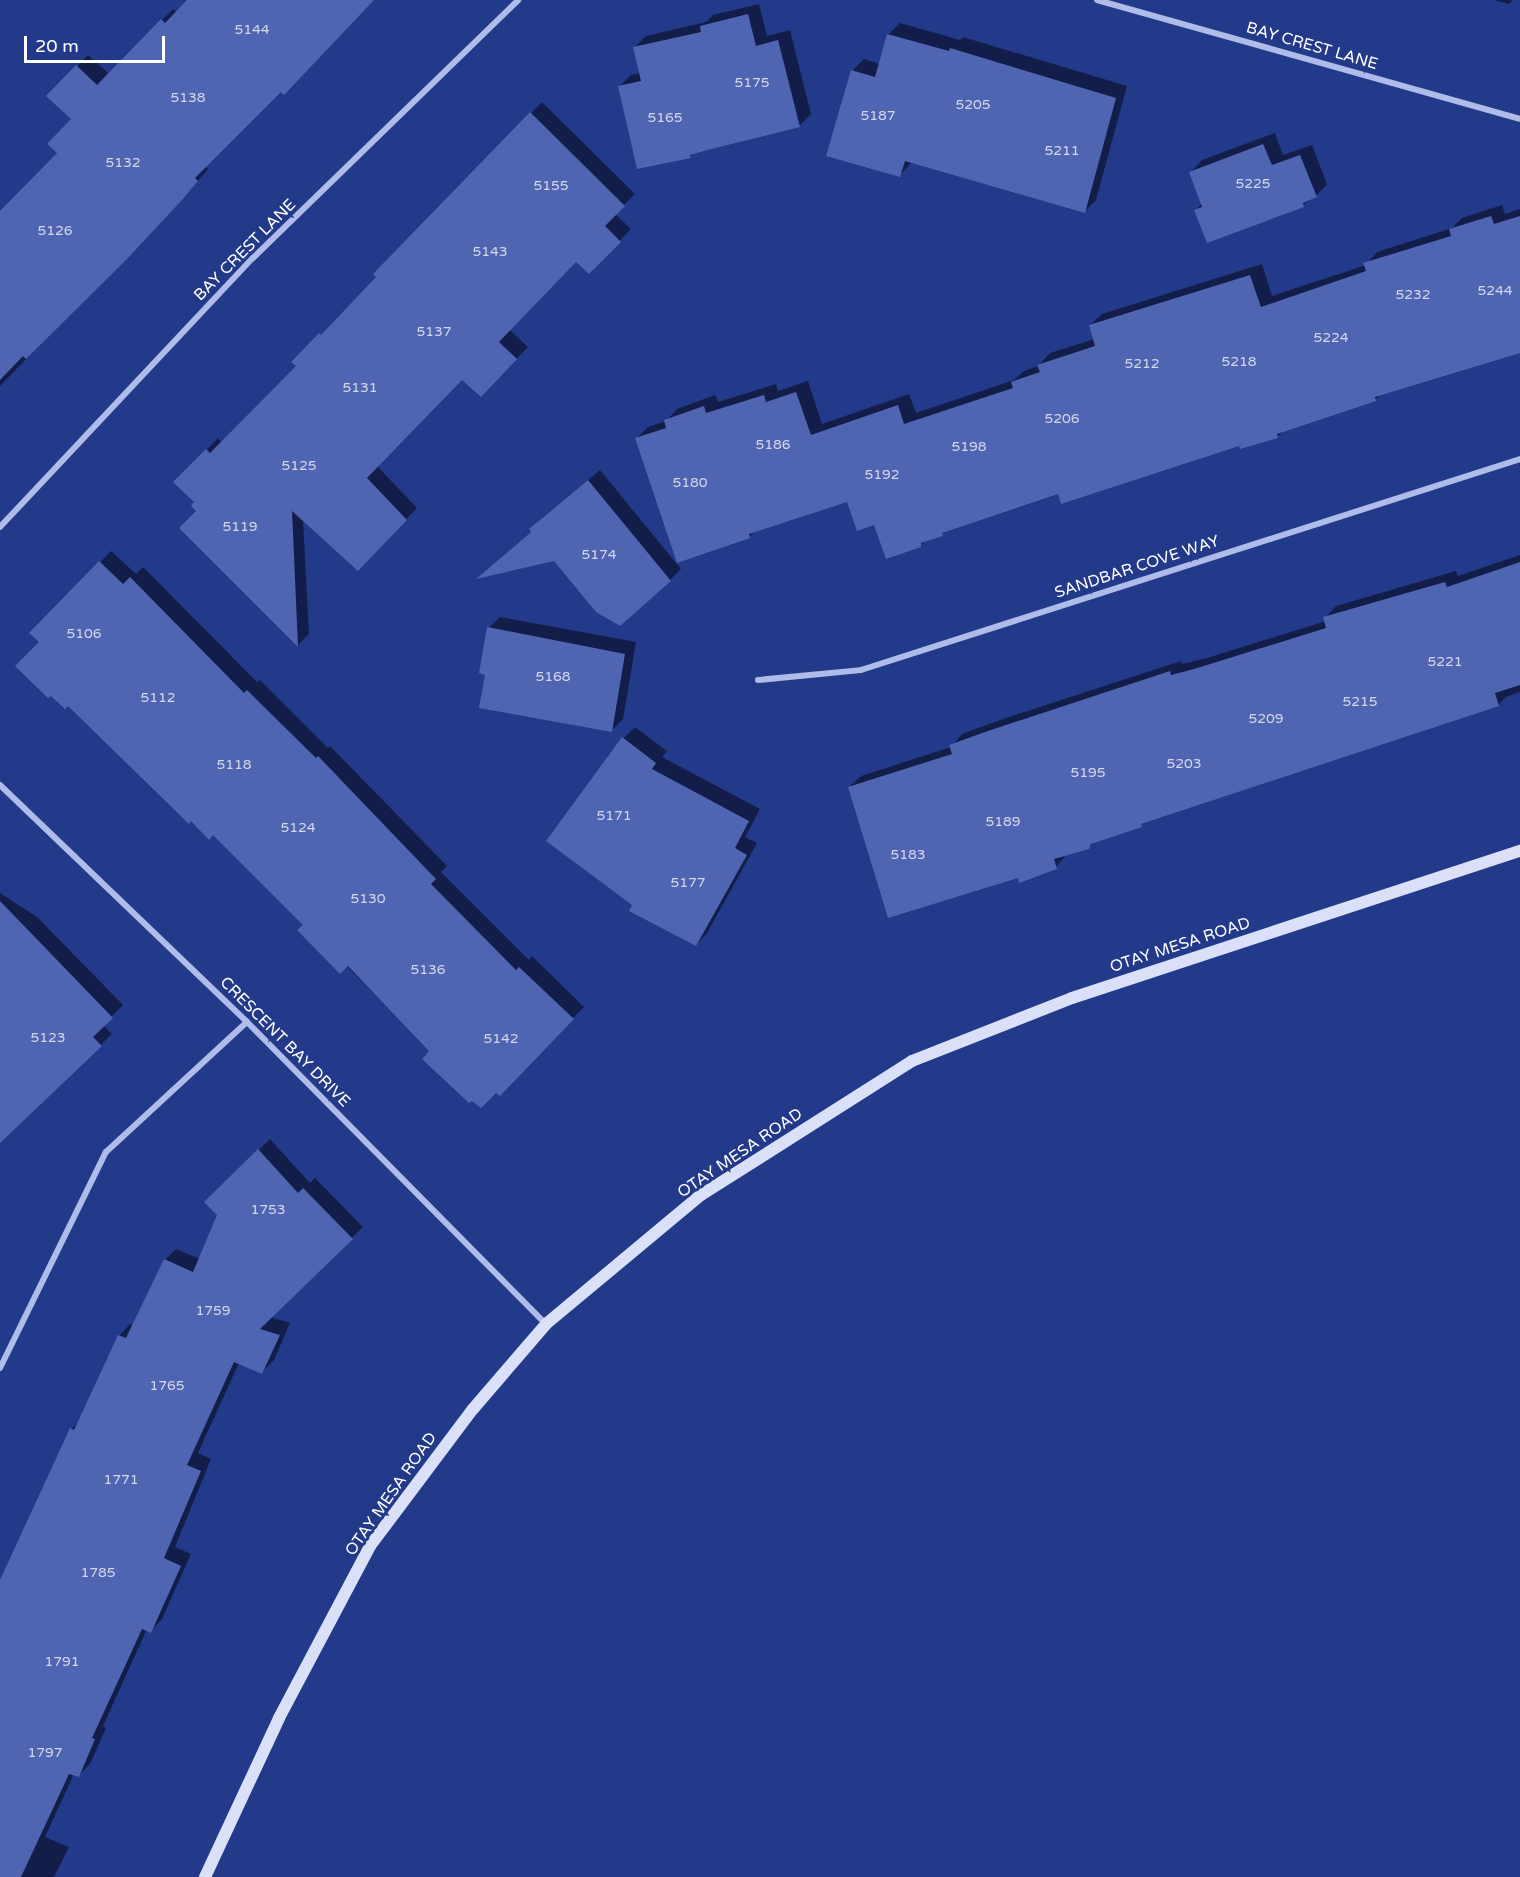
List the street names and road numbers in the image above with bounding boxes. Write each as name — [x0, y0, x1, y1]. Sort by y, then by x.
street label: BAY CREST LANE — [1244, 18, 1380, 74]
street label: BAY CREST LANE — [190, 195, 300, 305]
street label: SANDBAR COVE WAY — [1052, 531, 1222, 603]
street label: OTAY MESA ROAD — [1107, 913, 1253, 977]
street label: CRESCENT BAY DRIVE — [216, 973, 354, 1111]
street label: OTAY MESA ROAD — [674, 1104, 806, 1202]
street label: OTAY MESA ROAD — [341, 1429, 441, 1559]

